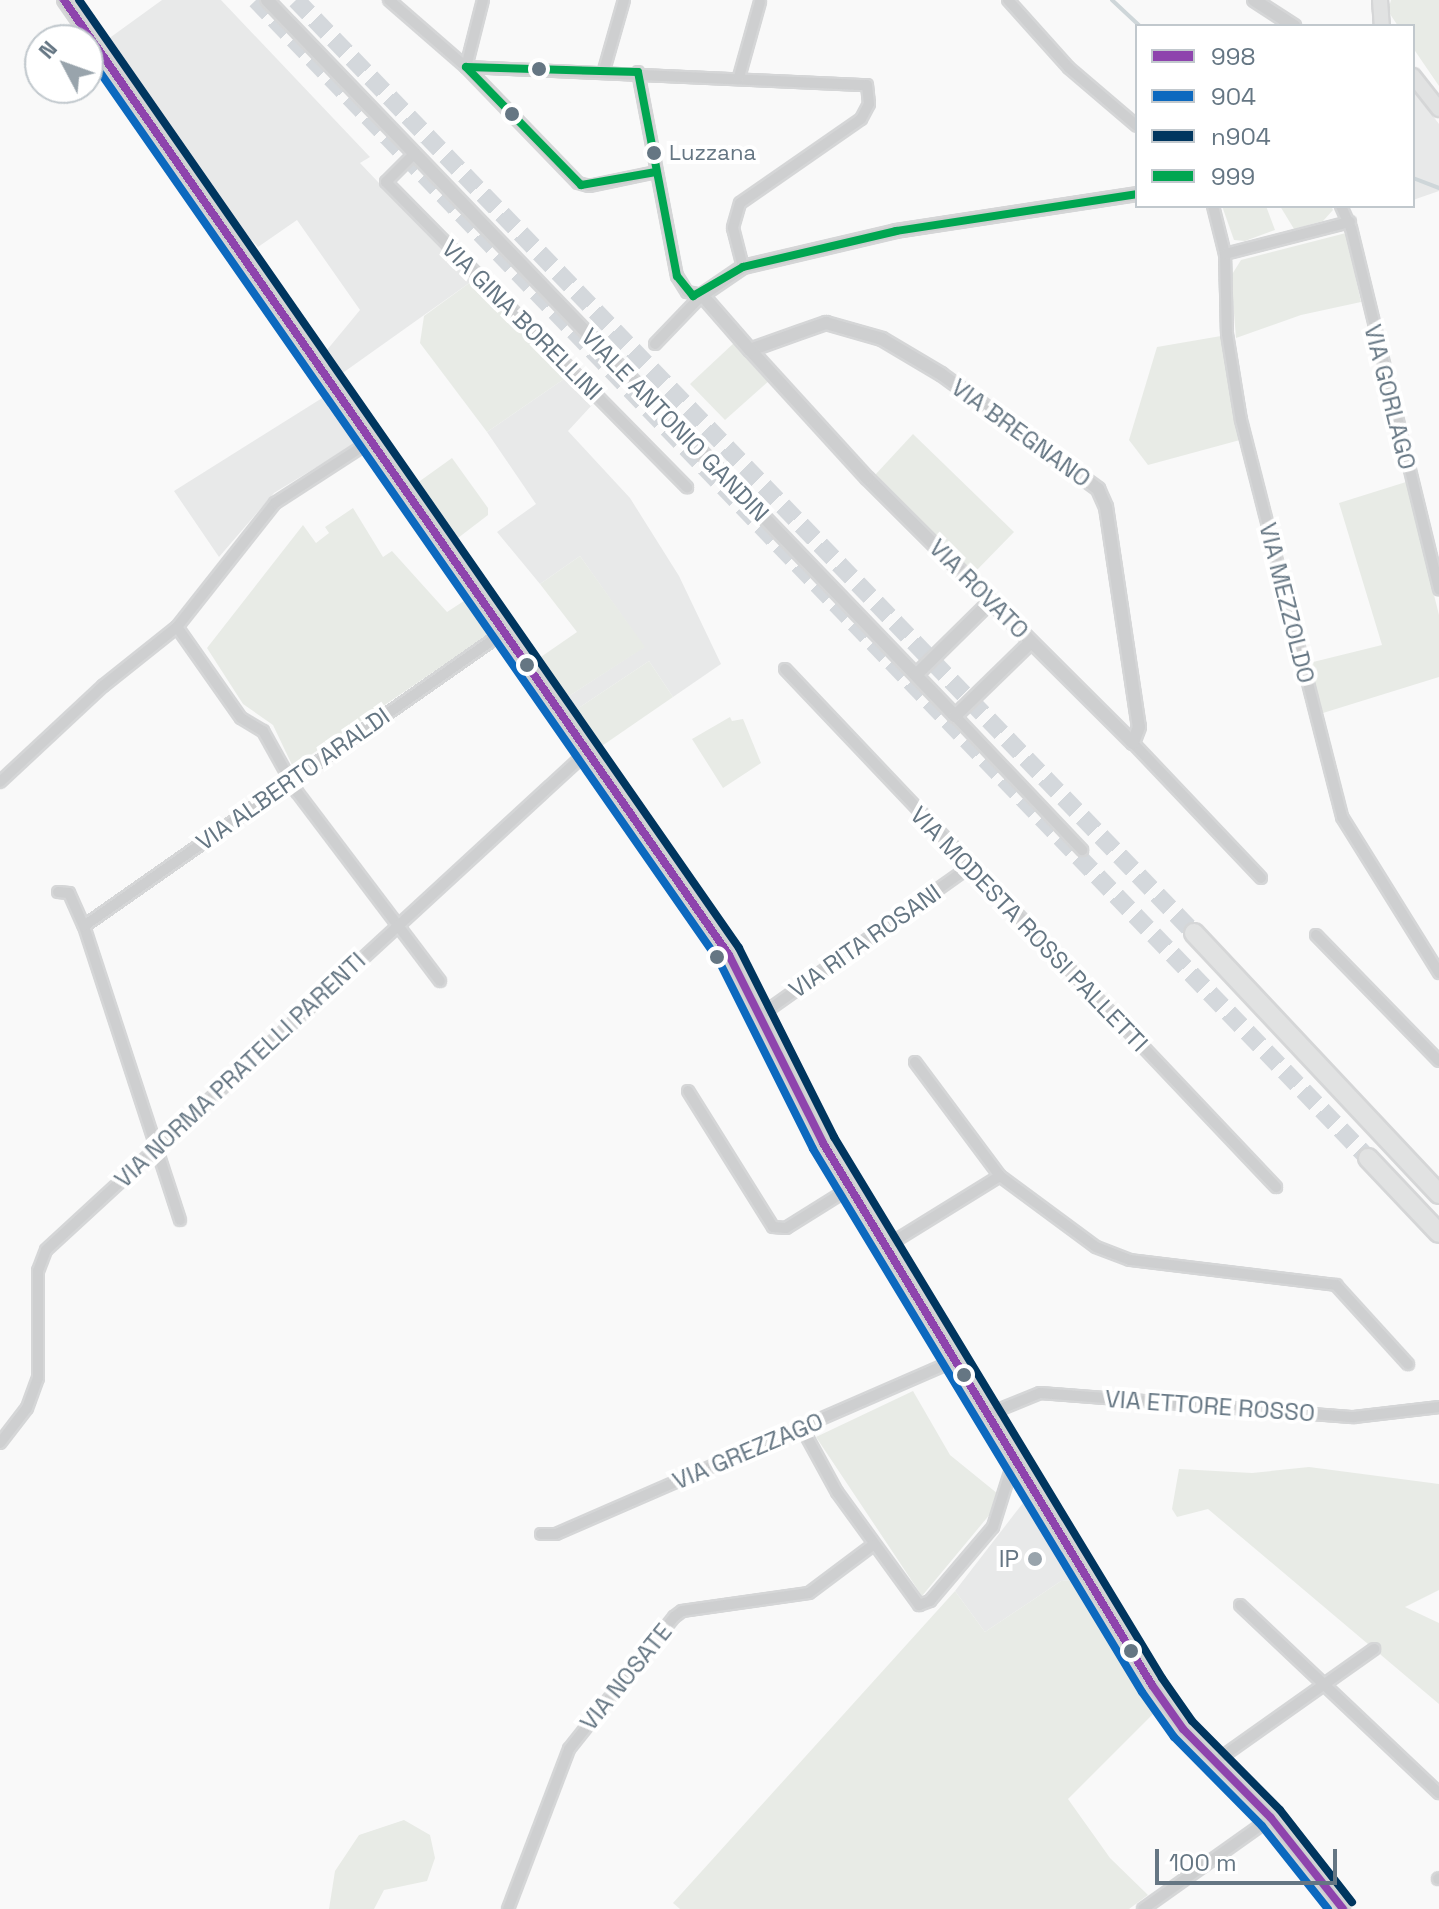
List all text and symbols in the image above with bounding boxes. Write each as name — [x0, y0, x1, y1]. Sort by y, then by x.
north arrow — [24, 24, 104, 104]
legend — [1135, 24, 1415, 208]
text: N — [32, 35, 63, 64]
text: 998 — [1211, 41, 1255, 72]
unlabelled marker — [531, 61, 547, 77]
text: 904 — [1211, 81, 1256, 112]
unlabelled marker — [504, 106, 520, 122]
text: n904 — [1211, 121, 1271, 152]
place label: Luzzana — [669, 140, 756, 166]
marker: Luzzana — [646, 145, 662, 161]
text: 999 — [1211, 161, 1255, 192]
street label: VIA GINA BORELLINI — [436, 234, 608, 406]
street label: VIA GORLAGO — [1358, 321, 1422, 473]
street label: VIALE ANTONIO GANDIN — [575, 322, 775, 528]
street label: VIA BREGNANO — [946, 373, 1096, 493]
street label: VIA MEZZOLDO — [1253, 520, 1321, 686]
street label: VIA ROVATO — [923, 533, 1035, 645]
unlabelled marker — [519, 657, 535, 673]
street label: VIA ALBERTO ARALDI — [190, 701, 396, 857]
street label: VIA MODESTA ROSSI PALLETTI — [904, 800, 1154, 1058]
street label: VIA RITA ROSANI — [783, 878, 947, 1004]
street label: VIA NORMA PRATELLI PARENTI — [109, 946, 371, 1194]
unlabelled marker — [709, 949, 725, 965]
unlabelled marker — [956, 1367, 972, 1383]
street label: VIA ETTORE ROSSO — [1104, 1384, 1316, 1428]
street label: VIA GREZZAGO — [668, 1406, 828, 1496]
place label: IP — [999, 1545, 1019, 1573]
marker: IP — [1026, 1550, 1044, 1568]
street label: VIA NOSATE — [574, 1618, 678, 1736]
unlabelled marker — [1123, 1643, 1139, 1659]
scale bar — [1159, 1833, 1341, 1883]
text: 100 m — [1169, 1847, 1237, 1878]

